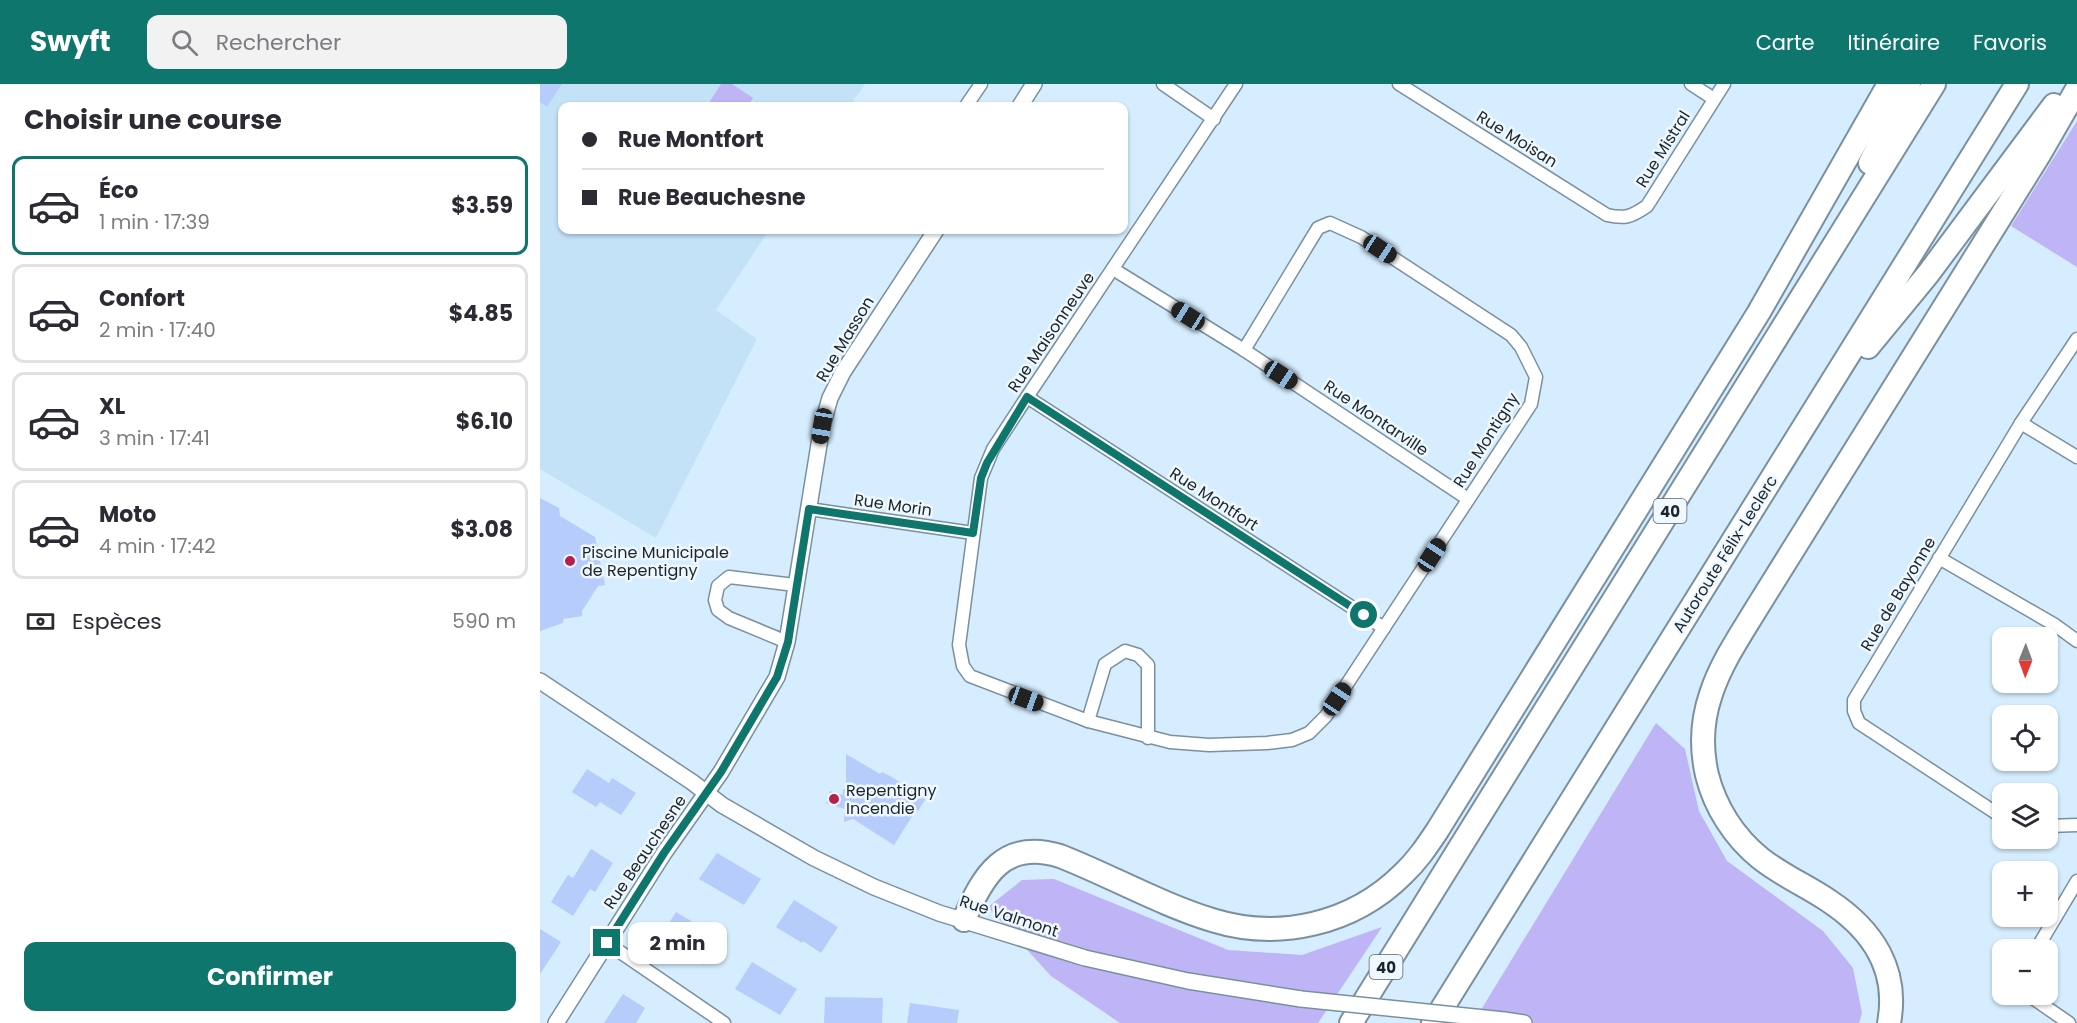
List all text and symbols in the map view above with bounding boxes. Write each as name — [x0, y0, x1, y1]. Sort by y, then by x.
search box — [147, 15, 567, 69]
text: Swyft — [30, 22, 111, 61]
icon: search — [168, 26, 201, 59]
text: Rechercher — [216, 27, 341, 58]
text: Carte — [1756, 28, 1815, 57]
text: Itinéraire — [1848, 28, 1940, 57]
text: Favoris — [1973, 28, 2047, 57]
text: Choisir une course — [24, 101, 282, 138]
street label: Rue Moisan — [1472, 105, 1562, 173]
street label: Rue Mistral — [1630, 106, 1696, 192]
text: Rue Montfort — [618, 124, 764, 155]
text: Éco — [99, 175, 138, 206]
icon: car — [27, 179, 81, 233]
text: Rue Beauchesne — [618, 182, 806, 213]
text: $3.59 — [451, 190, 513, 221]
text: 1 min · 17:39 — [99, 208, 210, 236]
car — [1360, 232, 1400, 266]
street label: Rue Maisonneuve — [1002, 267, 1100, 397]
text: Confort — [99, 283, 185, 314]
icon: car — [27, 287, 81, 341]
street label: Rue Masson — [810, 292, 880, 386]
text: $4.85 — [449, 298, 513, 329]
car — [1168, 299, 1208, 333]
text: 2 min · 17:40 — [99, 316, 216, 344]
car — [1261, 358, 1301, 392]
street label: Rue Montarville — [1319, 374, 1433, 462]
street label: Rue Montigny — [1448, 388, 1524, 492]
text: XL — [99, 391, 125, 422]
icon: car — [27, 395, 81, 449]
text: $6.10 — [456, 406, 513, 437]
car — [810, 407, 834, 445]
text: 3 min · 17:41 — [99, 424, 210, 452]
street label: Rue Montfort — [1165, 462, 1263, 536]
street label: Autoroute Félix-Leclerc — [1667, 471, 1783, 637]
street label: Rue Morin — [853, 488, 933, 522]
text: Moto — [99, 499, 156, 530]
road number: 40 — [1654, 499, 1686, 523]
icon: car — [27, 503, 81, 557]
text: $3.08 — [450, 514, 513, 545]
text: 4 min · 17:42 — [99, 532, 216, 560]
street label: Rue de Bayonne — [1855, 533, 1941, 655]
car — [1415, 535, 1449, 575]
place label: Piscine Municipale de Repentigny — [582, 541, 729, 582]
marker: Piscine Municipale de Repentigny — [563, 554, 577, 568]
route start — [1350, 601, 1377, 628]
icon: cash — [24, 605, 57, 638]
text: Espèces — [72, 606, 162, 637]
text: 590 m — [452, 607, 516, 635]
north arrow — [1992, 627, 2058, 693]
map controls — [1992, 627, 2058, 1005]
car — [1319, 679, 1355, 719]
car — [1006, 684, 1046, 714]
button: locate — [1992, 705, 2058, 771]
place label: Repentigny Incendie — [846, 779, 936, 820]
button: layers — [1992, 783, 2058, 849]
street label: Rue Beauchesne — [598, 790, 692, 914]
marker: Repentigny Incendie — [827, 792, 841, 806]
button: + — [1992, 861, 2058, 927]
street label: Rue Valmont — [957, 889, 1061, 943]
callout: 2 min — [628, 922, 727, 964]
route end — [593, 929, 620, 956]
text: 2 min — [649, 929, 706, 957]
button: − — [1992, 939, 2058, 1005]
button: Confirmer — [24, 942, 516, 1011]
road number: 40 — [1370, 955, 1402, 979]

